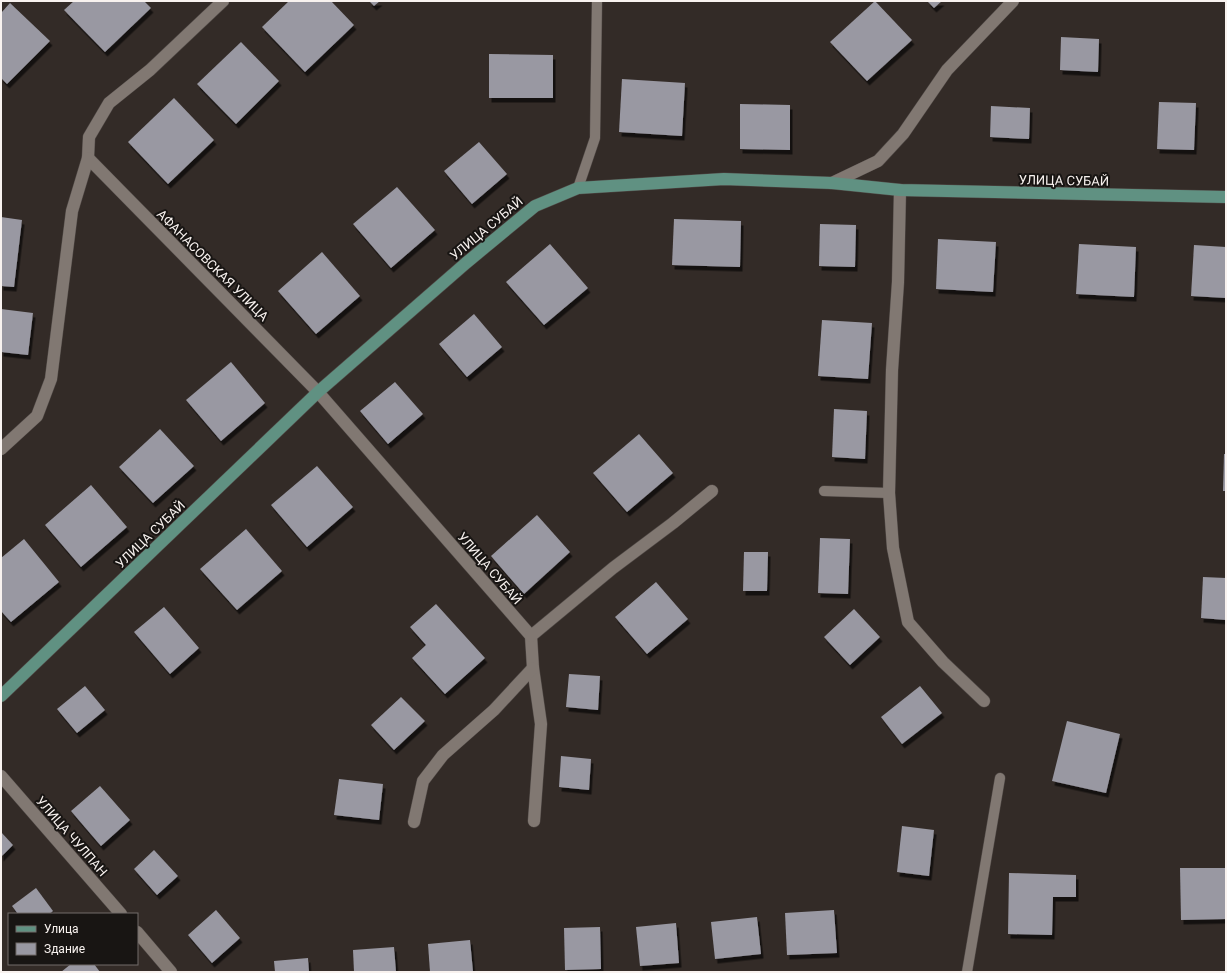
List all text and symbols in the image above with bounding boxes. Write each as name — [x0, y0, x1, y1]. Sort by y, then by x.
street label: УЛИЦА СУБАЙ — [1019, 172, 1109, 189]
street label: УЛИЦА СУБАЙ — [447, 194, 526, 263]
street label: АФАНАСОВСКАЯ УЛИЦА — [154, 206, 272, 325]
street label: УЛИЦА СУБАЙ — [113, 498, 188, 571]
street label: УЛИЦА СУБАЙ — [454, 529, 525, 607]
street label: УЛИЦА ЧУЛПАН — [33, 793, 110, 879]
legend — [8, 913, 138, 965]
text: Улица — [44, 922, 79, 936]
text: Здание — [44, 942, 85, 956]

